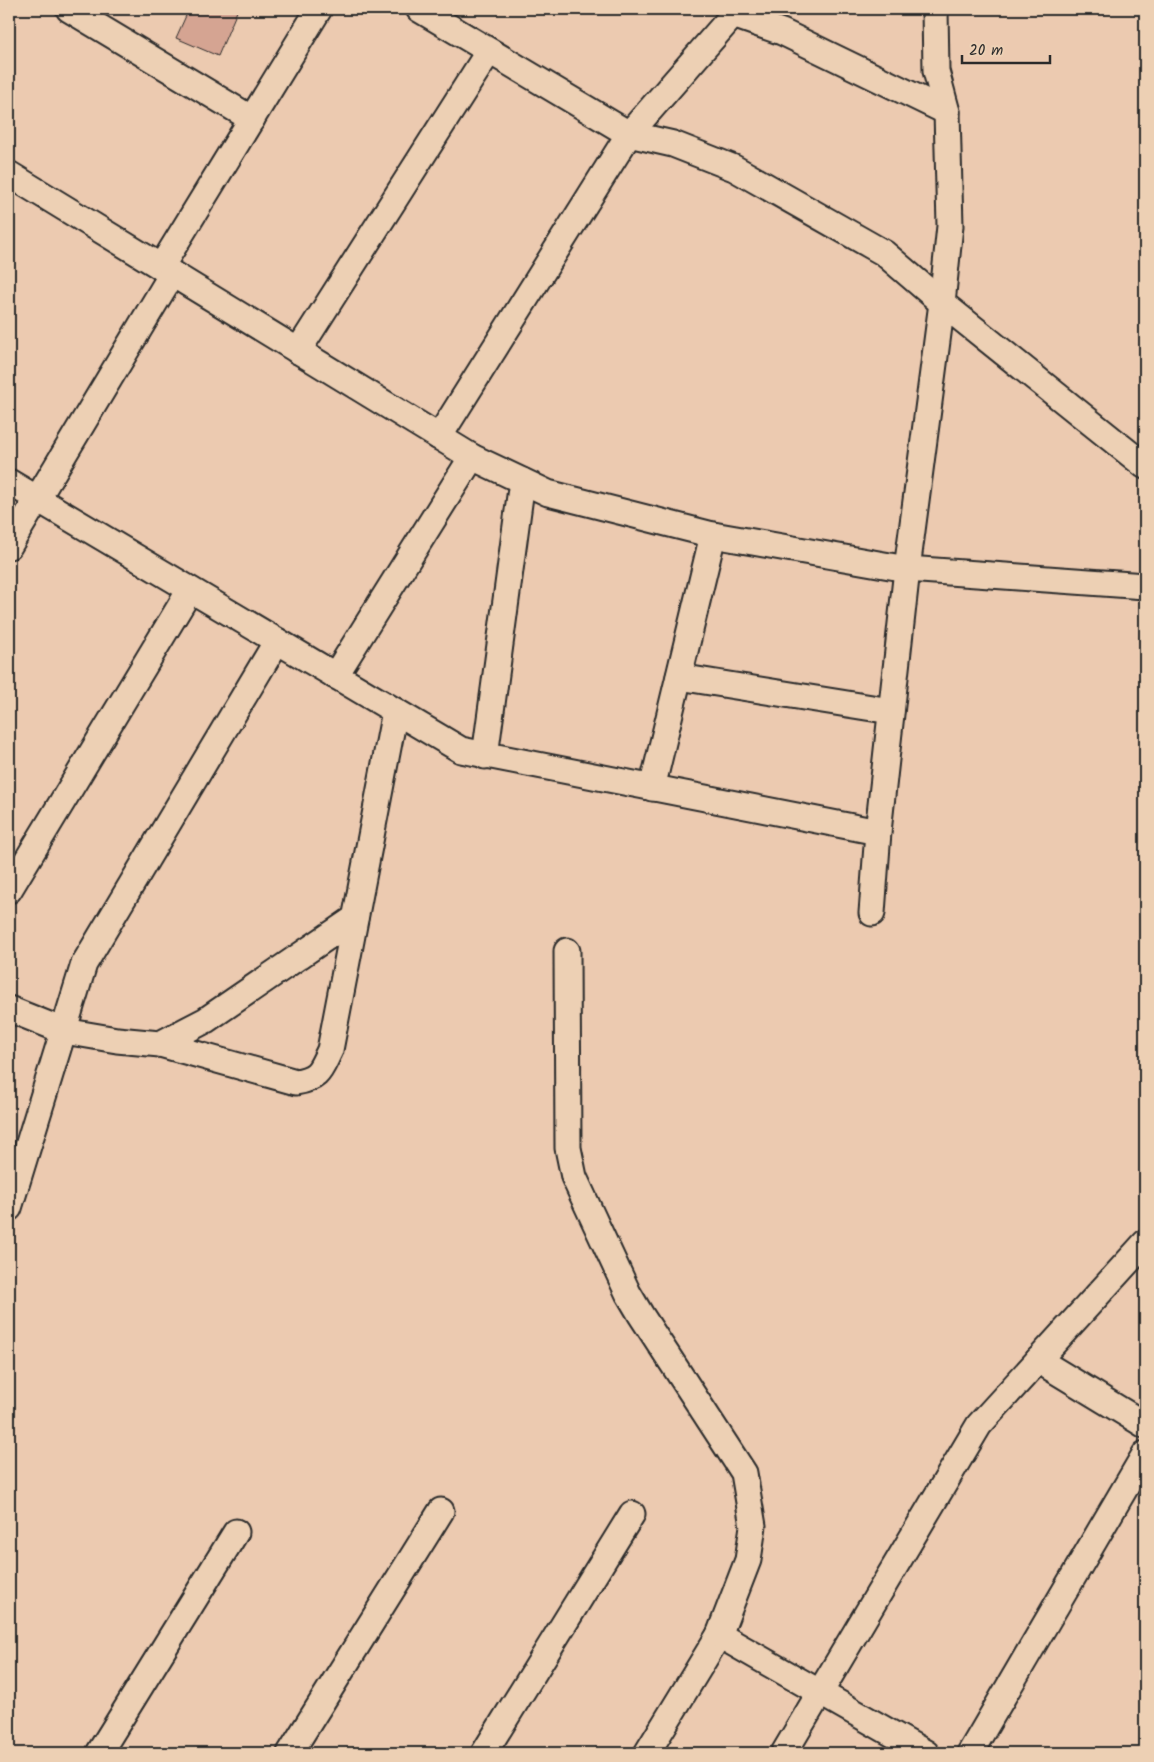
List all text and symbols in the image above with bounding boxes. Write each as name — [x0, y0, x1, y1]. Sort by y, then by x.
scale bar — [962, 32, 1049, 64]
text: 20 m — [969, 39, 1003, 63]

